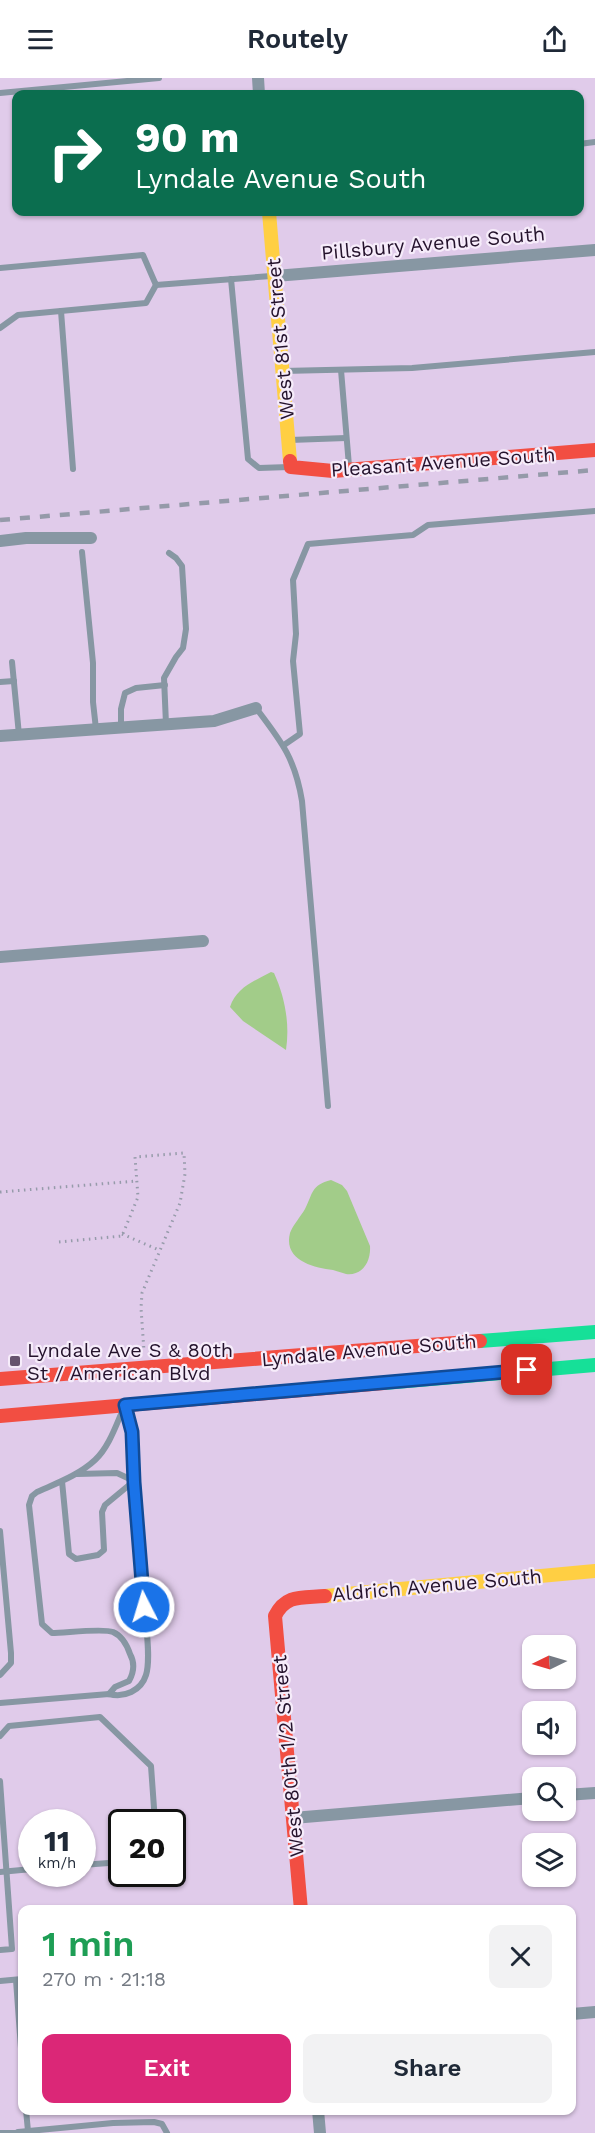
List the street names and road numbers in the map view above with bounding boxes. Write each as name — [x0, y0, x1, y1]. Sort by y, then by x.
street label: Pillsbury Avenue South — [320, 221, 546, 265]
street label: West 81st Street — [261, 257, 299, 421]
street label: Pleasant Avenue South — [330, 442, 556, 482]
street label: Lyndale Avenue South — [260, 1329, 478, 1371]
street label: Aldrich Avenue South — [331, 1564, 543, 1606]
street label: West 80th 1/2 Street — [267, 1653, 309, 1858]

